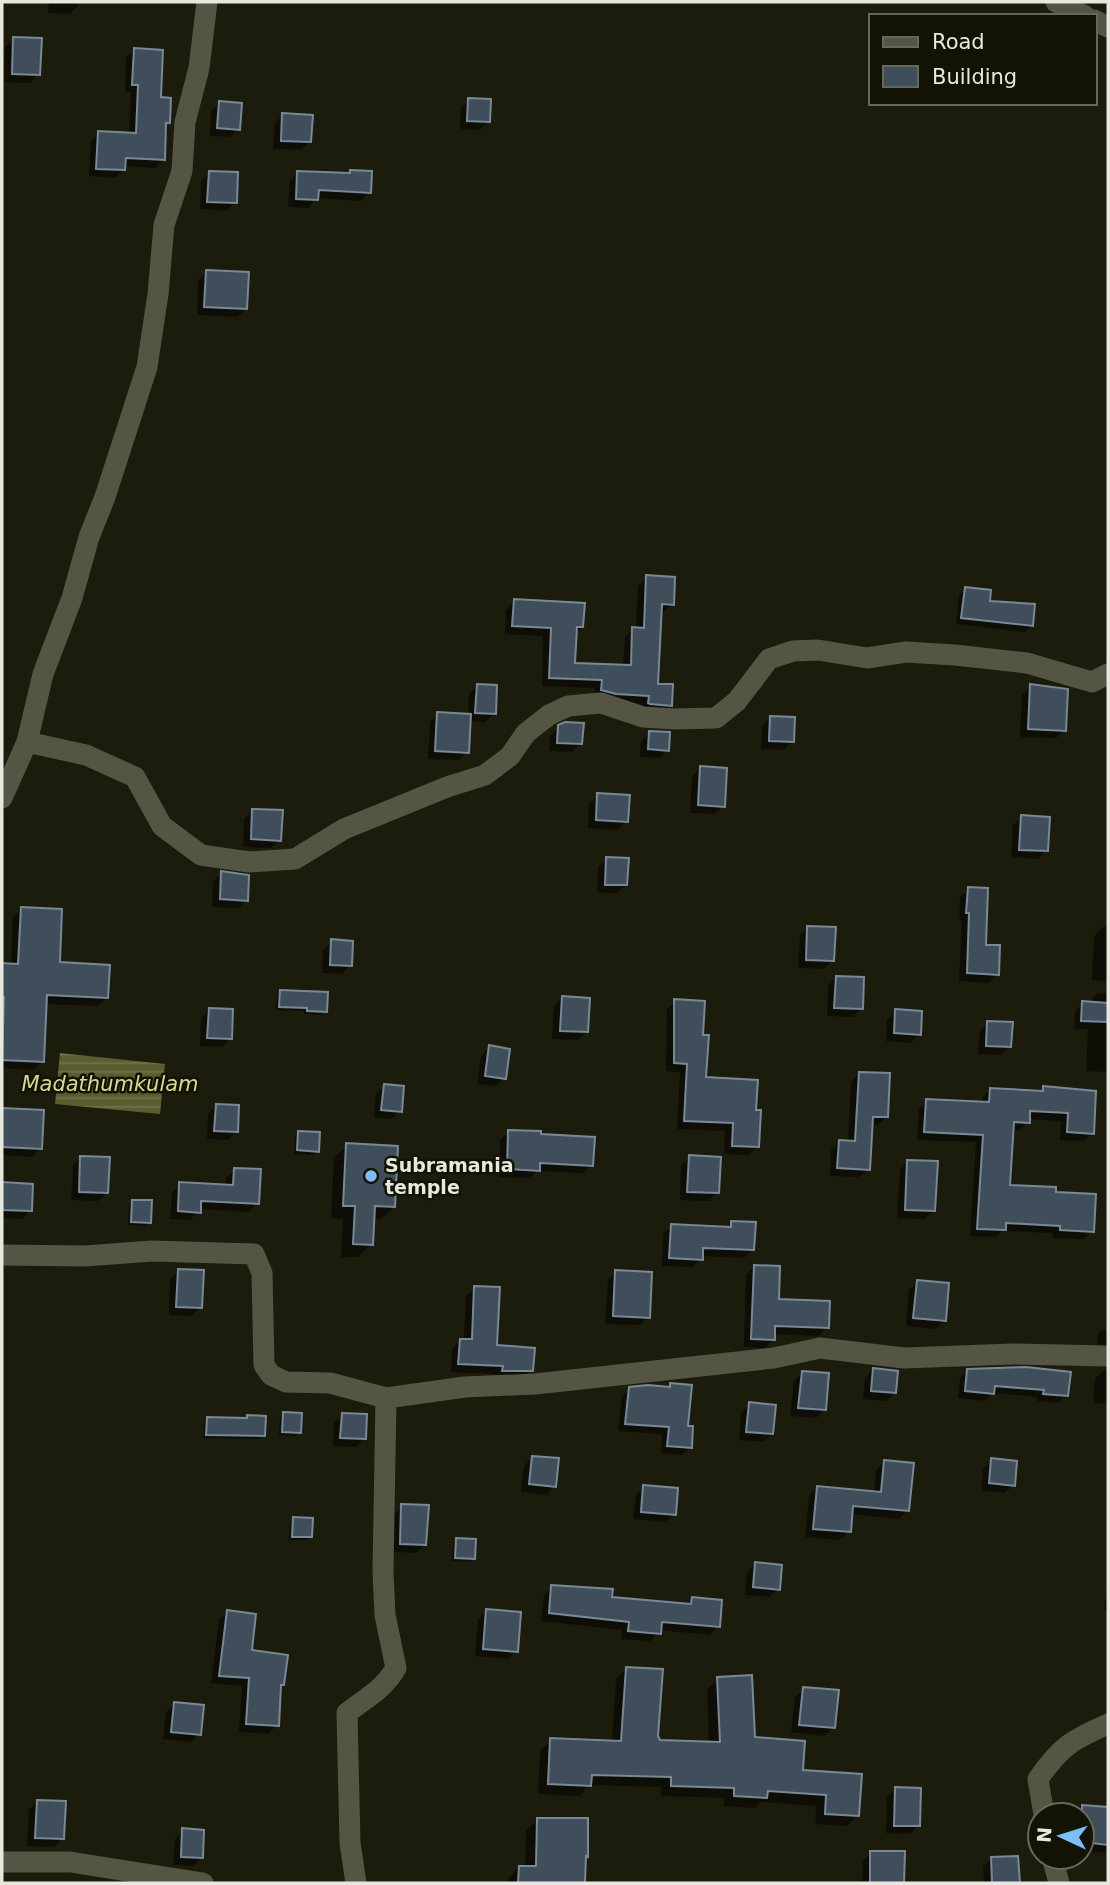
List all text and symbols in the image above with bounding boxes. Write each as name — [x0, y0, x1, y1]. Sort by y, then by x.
legend — [869, 14, 1096, 105]
text: Road — [932, 30, 985, 54]
text: Building — [932, 65, 1017, 89]
water label: Madathumkulam — [21, 1072, 199, 1096]
place label: Subramania temple — [385, 1154, 513, 1198]
marker: Subramania temple — [363, 1168, 379, 1184]
north arrow — [1026, 1801, 1096, 1871]
text: N — [1033, 1826, 1056, 1844]

